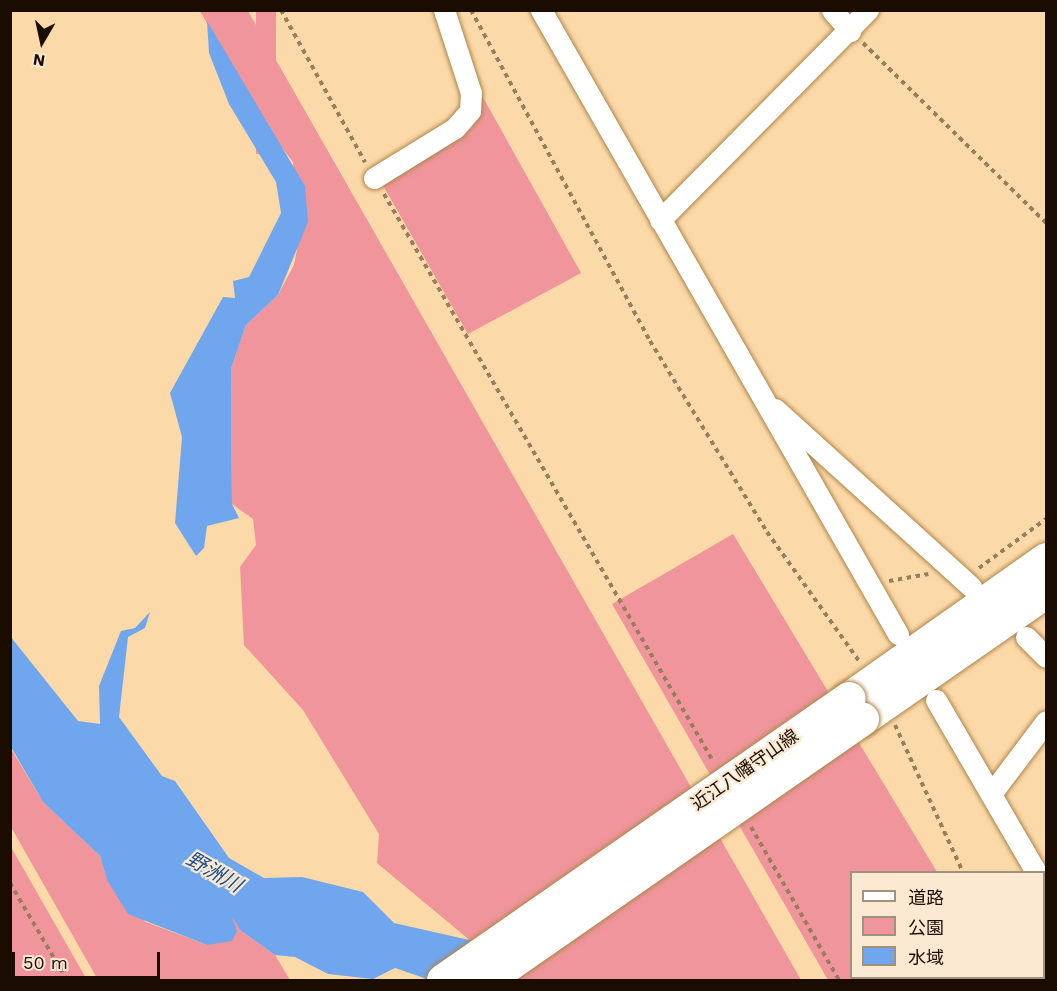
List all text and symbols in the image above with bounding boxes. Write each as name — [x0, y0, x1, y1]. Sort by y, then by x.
north arrow — [12, 12, 72, 72]
text: N — [32, 50, 46, 71]
street label: 近江八幡守山線 — [687, 725, 803, 815]
water label: 野洲川 — [182, 847, 246, 897]
legend — [850, 871, 1045, 979]
text: 道路 — [908, 887, 944, 908]
text: 公園 — [908, 917, 944, 938]
scale bar — [15, 940, 164, 978]
text: 水域 — [908, 947, 944, 968]
text: 50 m — [23, 952, 68, 973]

